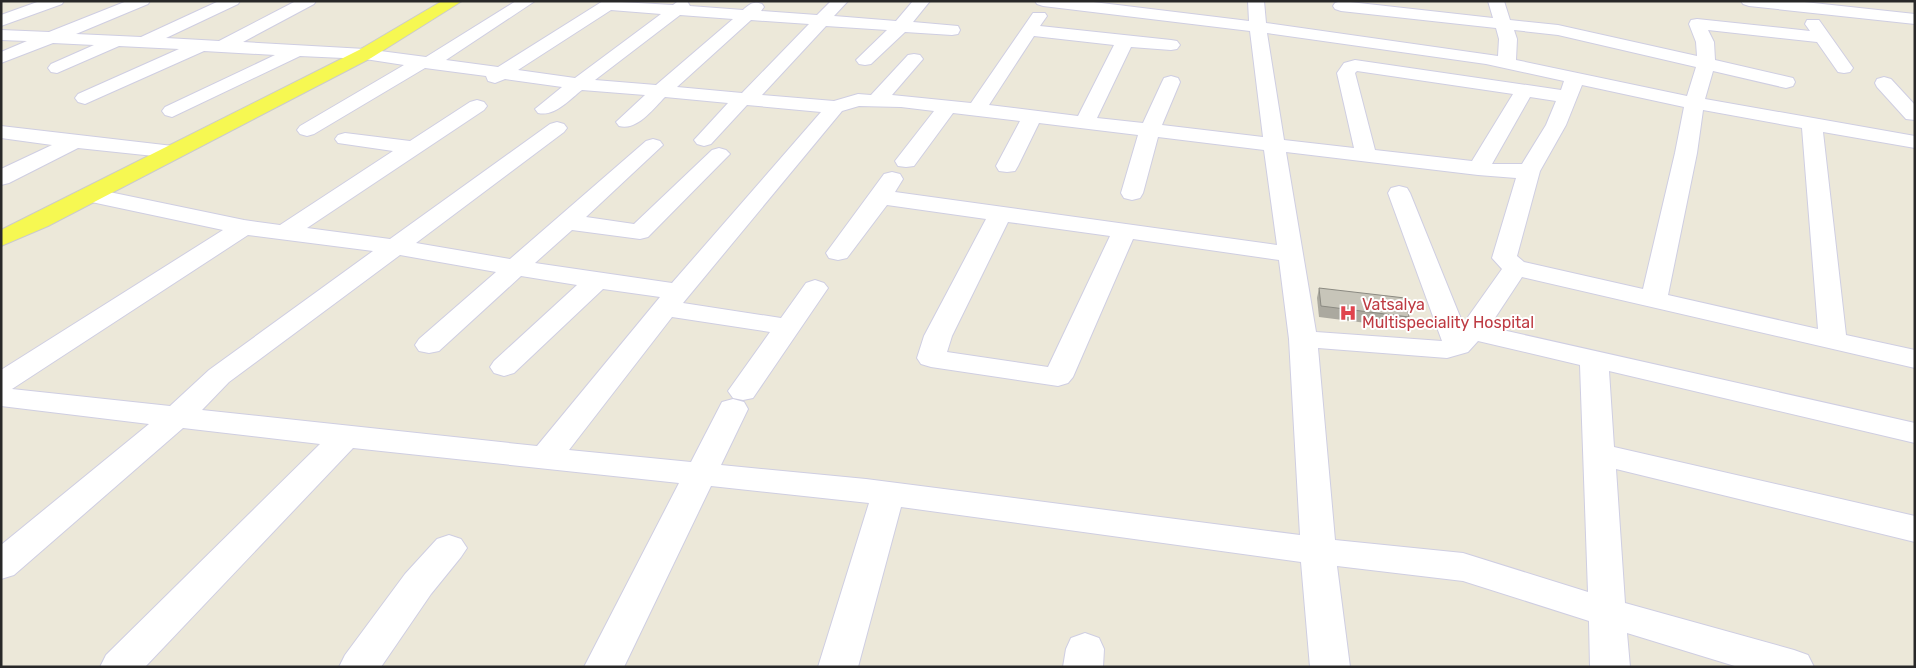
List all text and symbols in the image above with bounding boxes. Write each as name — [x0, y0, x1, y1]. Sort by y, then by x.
place label: Vatsalya Multispeciality Hospital — [1362, 295, 1534, 332]
hospital icon: Vatsalya Multispeciality Hospital — [1338, 303, 1358, 323]

